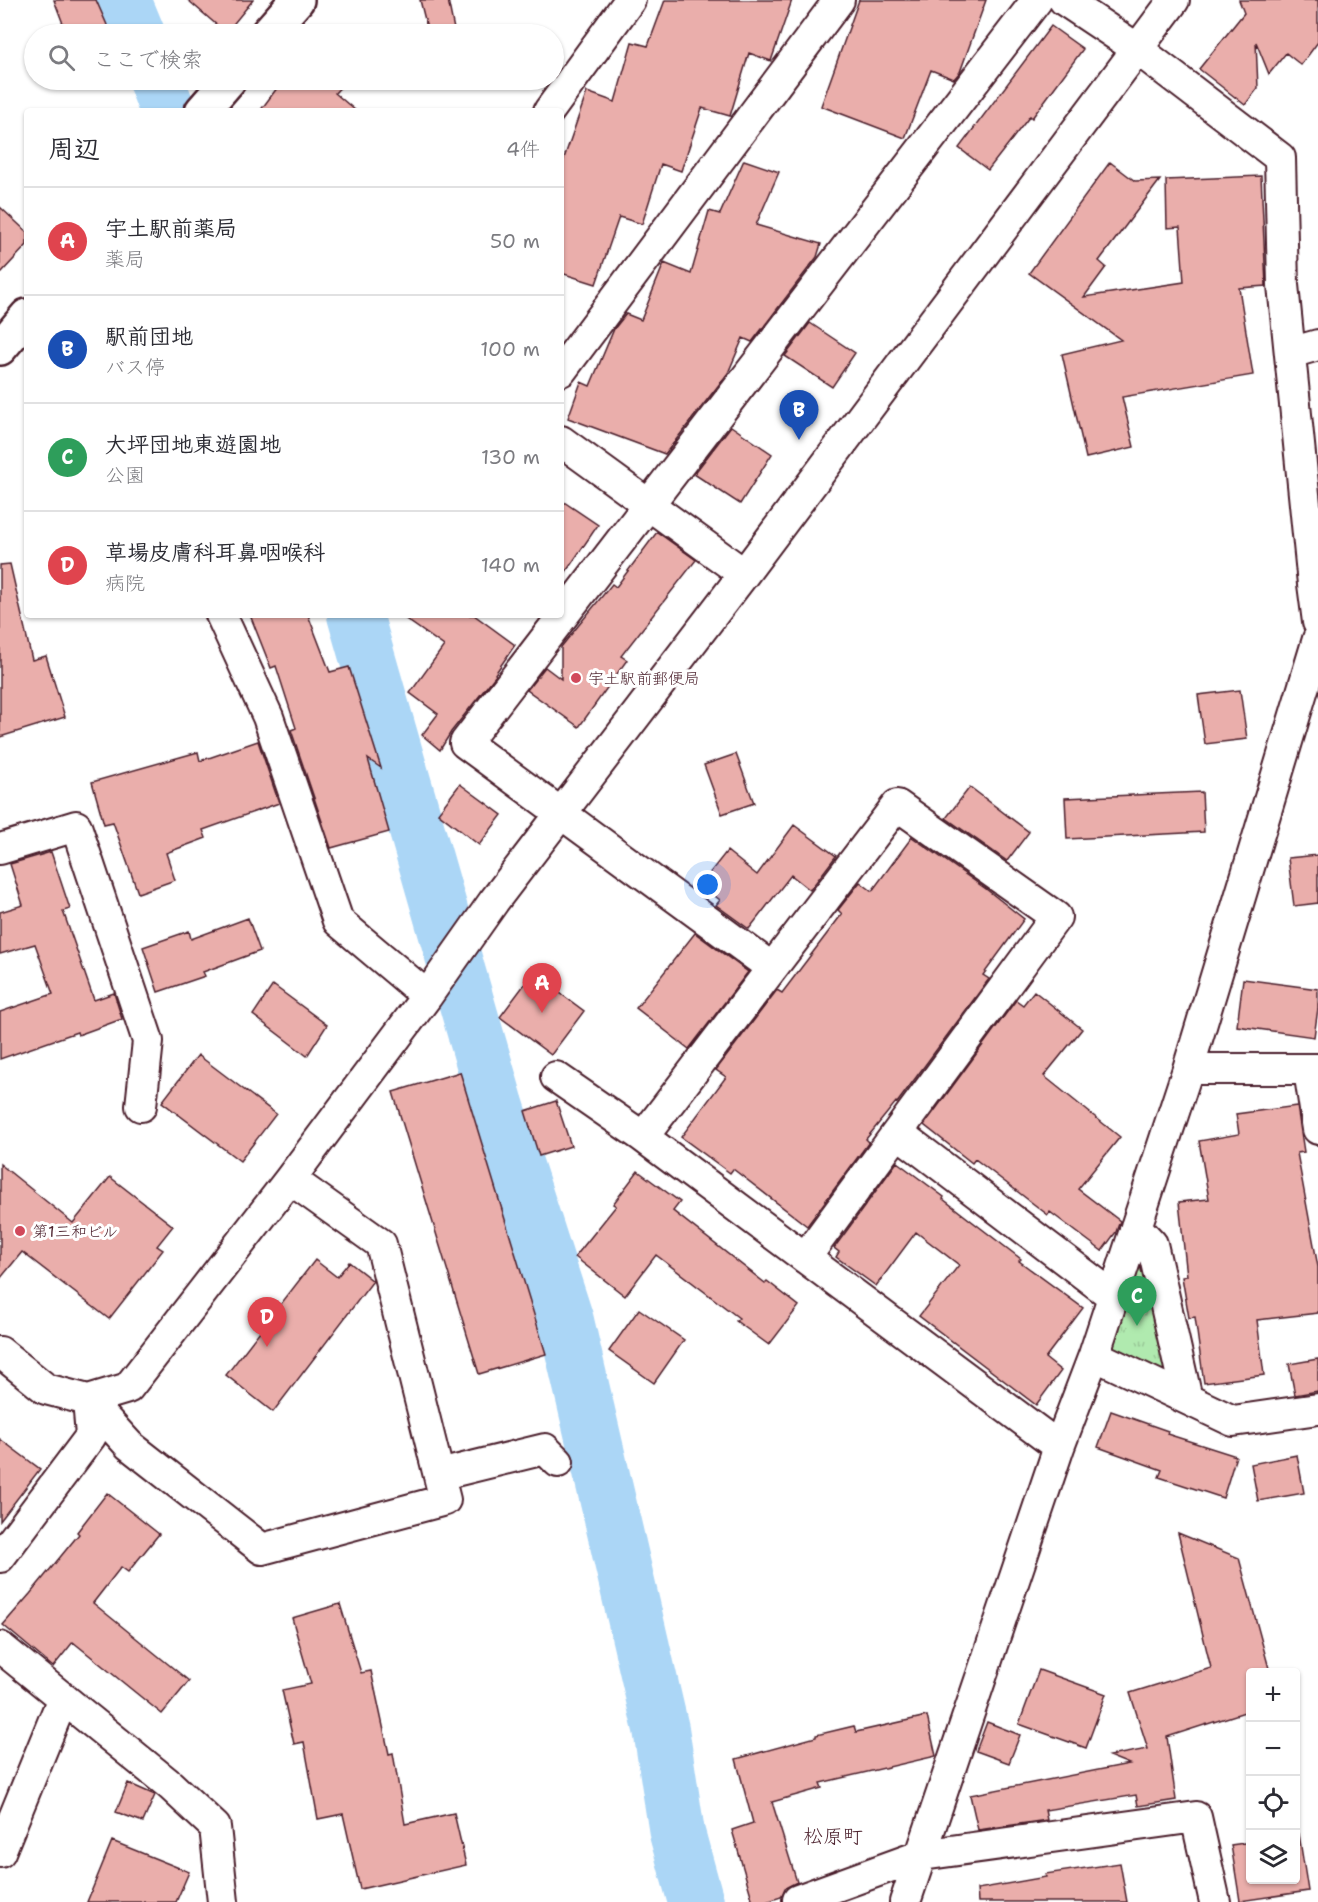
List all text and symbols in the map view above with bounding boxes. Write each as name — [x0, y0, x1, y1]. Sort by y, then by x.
search box — [24, 24, 564, 90]
icon: search — [45, 41, 78, 74]
text: ここで検索 — [93, 45, 203, 74]
text: 周辺 — [48, 131, 100, 166]
text: 4件 — [506, 136, 540, 162]
text: 宇土駅前薬局 — [105, 214, 237, 243]
text: A — [60, 228, 75, 254]
text: 50 m — [490, 228, 540, 254]
text: 薬局 — [105, 246, 145, 272]
text: 駅前団地 — [105, 322, 193, 351]
text: B — [61, 336, 74, 362]
text: 100 m — [480, 336, 540, 362]
text: バス停 — [105, 354, 165, 380]
pin: B — [780, 390, 818, 440]
text: 大坪団地東遊園地 — [105, 430, 281, 459]
text: C — [61, 444, 74, 470]
text: 130 m — [481, 444, 540, 470]
text: 公園 — [105, 462, 145, 488]
text: 草場皮膚科耳鼻咽喉科 — [105, 538, 325, 567]
text: D — [60, 552, 75, 578]
text: 140 m — [481, 552, 540, 578]
text: 病院 — [105, 570, 145, 596]
place label: 宇土駅前郵便局 — [588, 668, 700, 689]
marker: 宇土駅前郵便局 — [569, 671, 583, 685]
your location — [693, 870, 722, 899]
pin: A — [522, 964, 562, 1013]
place label: 第1三和ビル — [32, 1221, 118, 1242]
marker: 第1三和ビル — [13, 1224, 27, 1238]
pin: C — [1118, 1276, 1156, 1326]
pin: D — [248, 1298, 286, 1347]
map controls — [1246, 1668, 1300, 1884]
button: + — [1246, 1668, 1300, 1722]
button: − — [1246, 1722, 1300, 1776]
button: locate — [1246, 1776, 1300, 1830]
district label: 松原町 — [803, 1823, 863, 1849]
button: layers — [1246, 1830, 1300, 1884]

